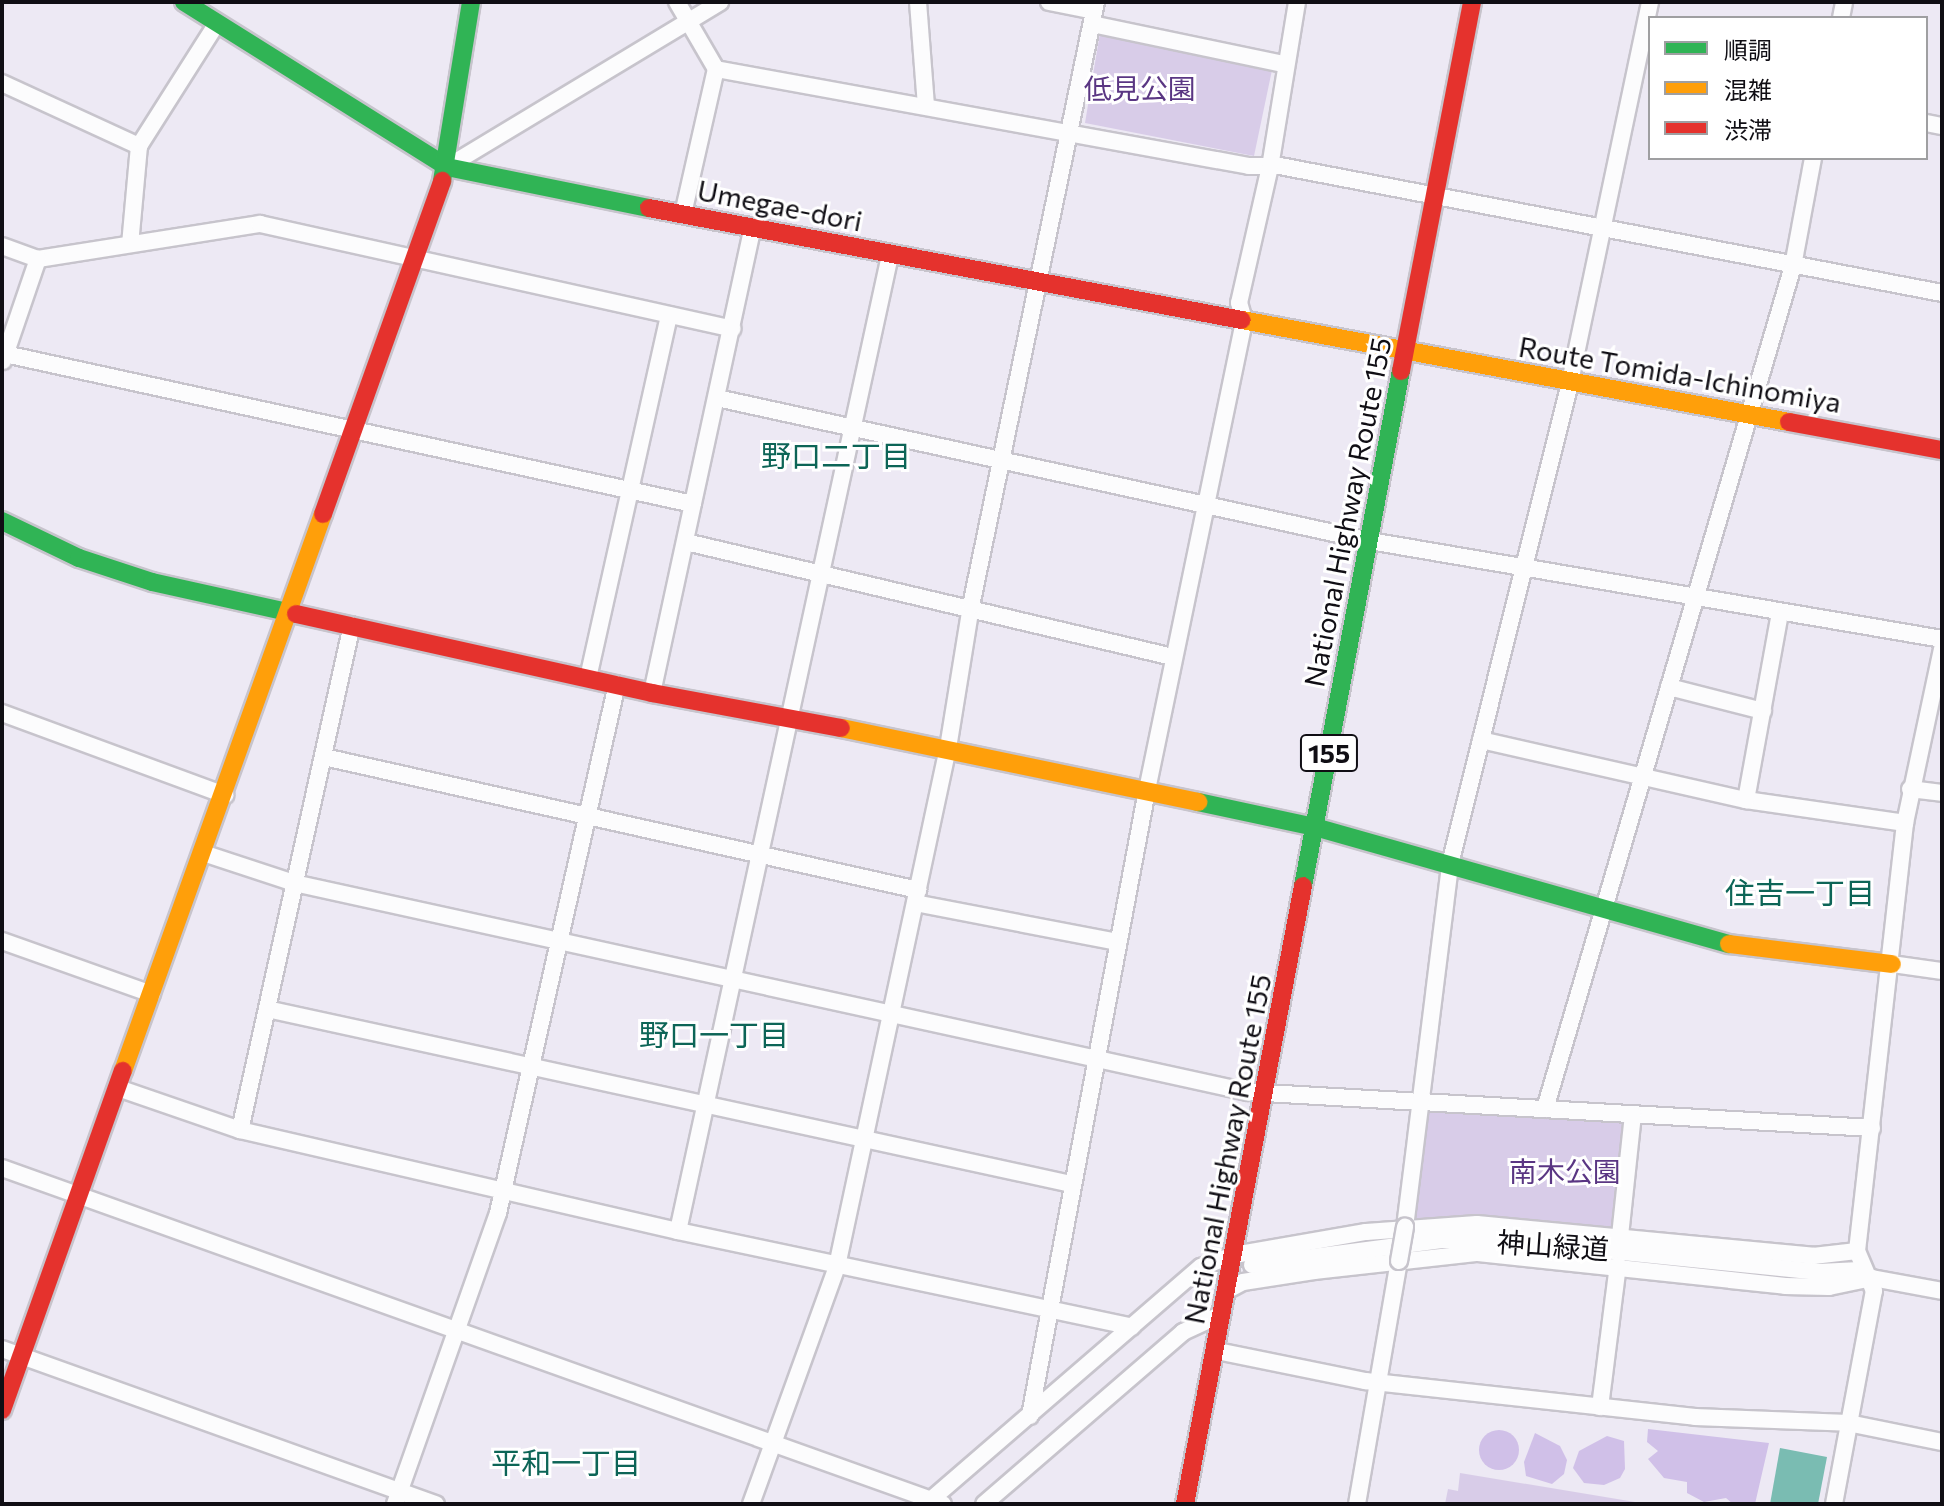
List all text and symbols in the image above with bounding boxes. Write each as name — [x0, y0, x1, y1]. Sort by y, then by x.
legend — [1648, 16, 1928, 160]
text: 順調 — [1724, 35, 1772, 64]
park label: 低見公園 — [1084, 71, 1196, 105]
text: 混雑 — [1724, 75, 1772, 104]
text: 渋滞 — [1724, 115, 1772, 144]
street label: Umegae-dori — [695, 173, 865, 237]
street label: Route Tomida-Ichinomiya — [1516, 329, 1844, 419]
street label: National Highway Route 155 — [1297, 334, 1397, 690]
district label: 野口二丁目 — [761, 437, 911, 473]
road number: 155 — [1299, 731, 1359, 775]
district label: 住吉一丁目 — [1725, 874, 1875, 910]
street label: National Highway Route 155 — [1177, 971, 1277, 1327]
district label: 野口一丁目 — [639, 1016, 789, 1052]
park label: 南木公園 — [1509, 1154, 1621, 1188]
street label: 神山緑道 — [1496, 1224, 1610, 1266]
district label: 平和一丁目 — [491, 1444, 641, 1480]

